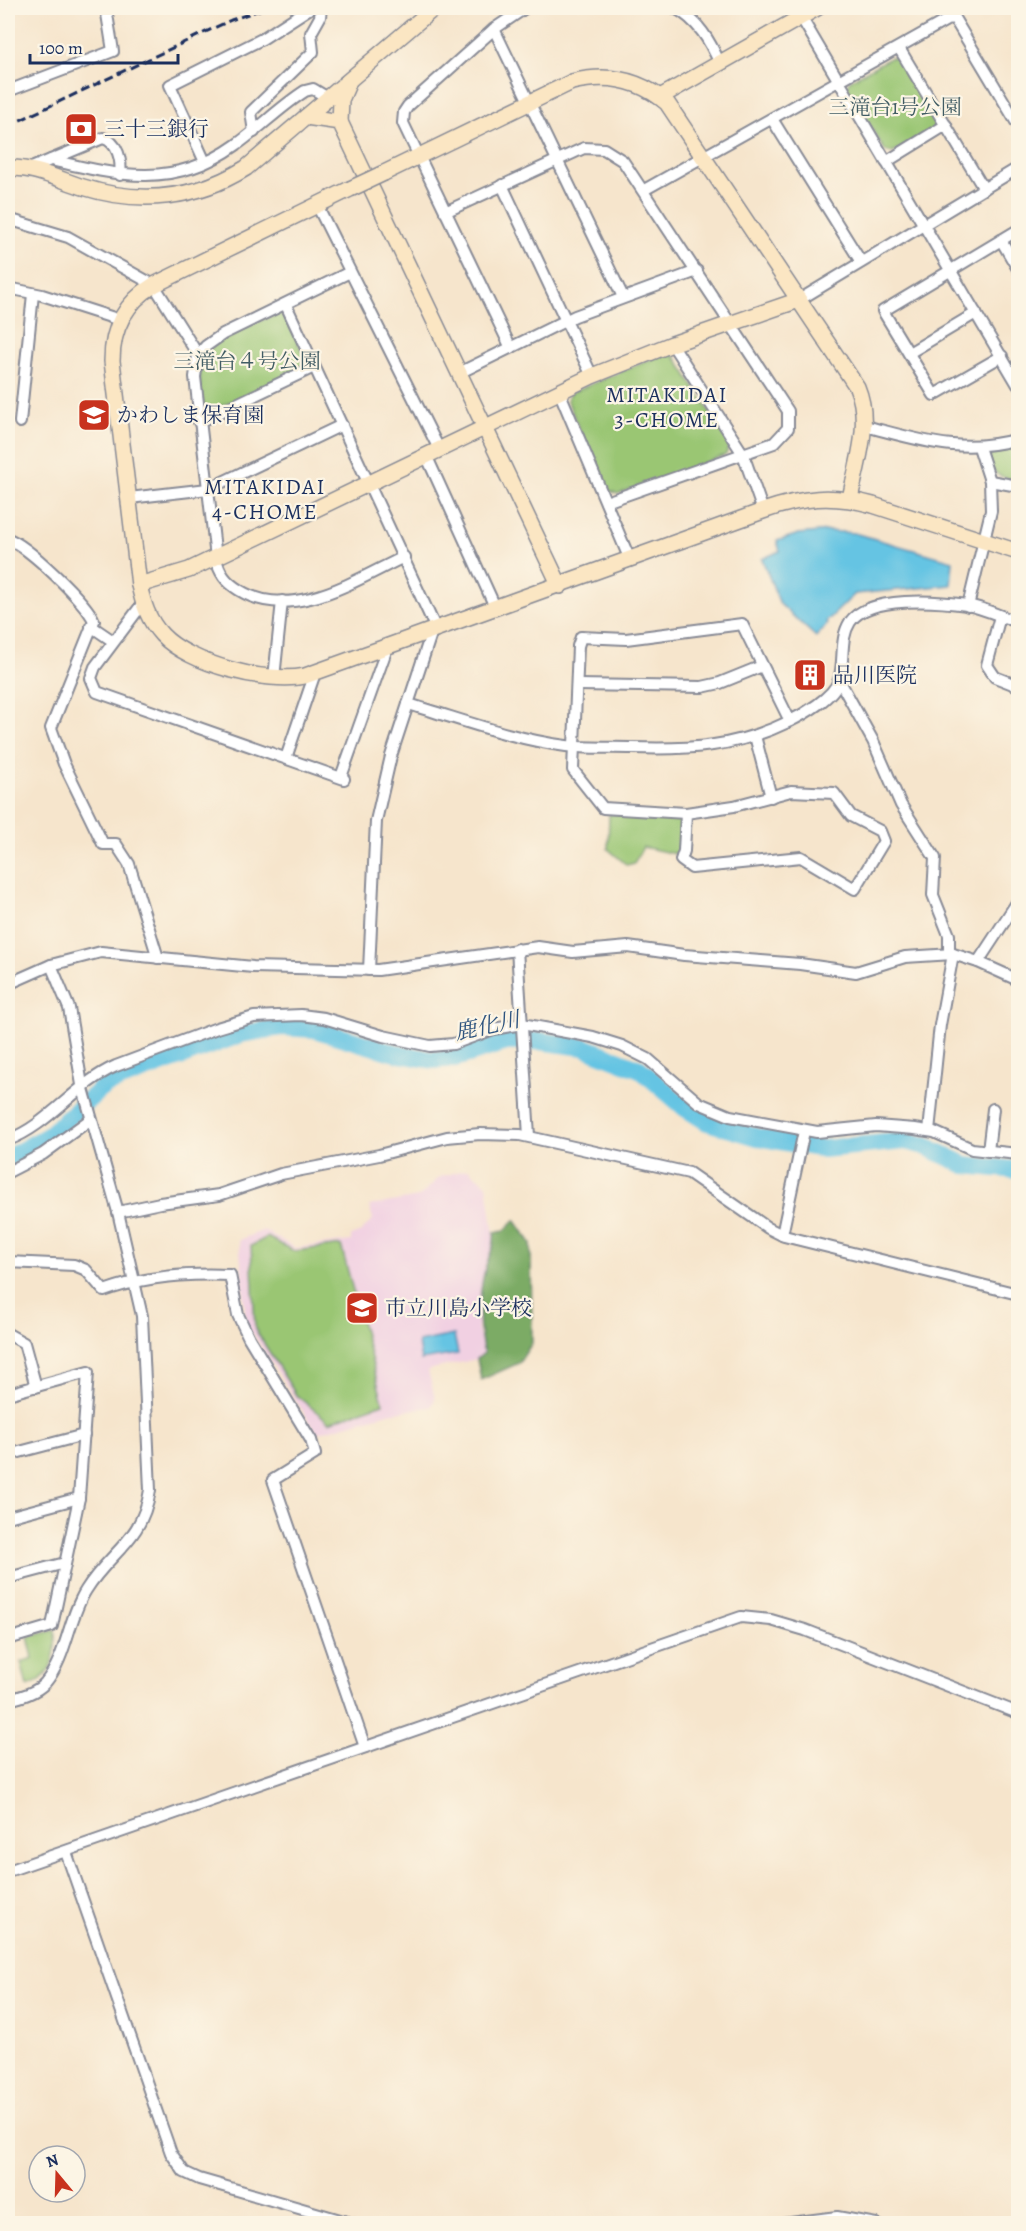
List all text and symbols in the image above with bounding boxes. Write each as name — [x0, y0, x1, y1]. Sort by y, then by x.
scale bar — [30, 27, 178, 65]
text: 100 m — [39, 36, 83, 60]
park label: 三滝台1号公園 — [828, 93, 962, 121]
bank icon: 三十三銀行 — [63, 111, 99, 147]
place label: 三十三銀行 — [104, 115, 209, 143]
park label: 三滝台４号公園 — [174, 347, 321, 375]
district label: MITAKIDAI 3-CHOME — [606, 380, 728, 435]
school or university icon: かわしま保育園 — [76, 397, 112, 433]
place label: かわしま保育園 — [117, 401, 264, 429]
district label: MITAKIDAI 4-CHOME — [204, 472, 326, 527]
building icon: 品川医院 — [792, 657, 828, 693]
place label: 品川医院 — [833, 661, 917, 689]
water label: 鹿化川 — [452, 1004, 524, 1048]
school or university icon: 市立川島小学校 — [344, 1290, 380, 1326]
place label: 市立川島小学校 — [385, 1294, 532, 1322]
north arrow — [27, 2144, 87, 2204]
text: N — [43, 2148, 62, 2173]

